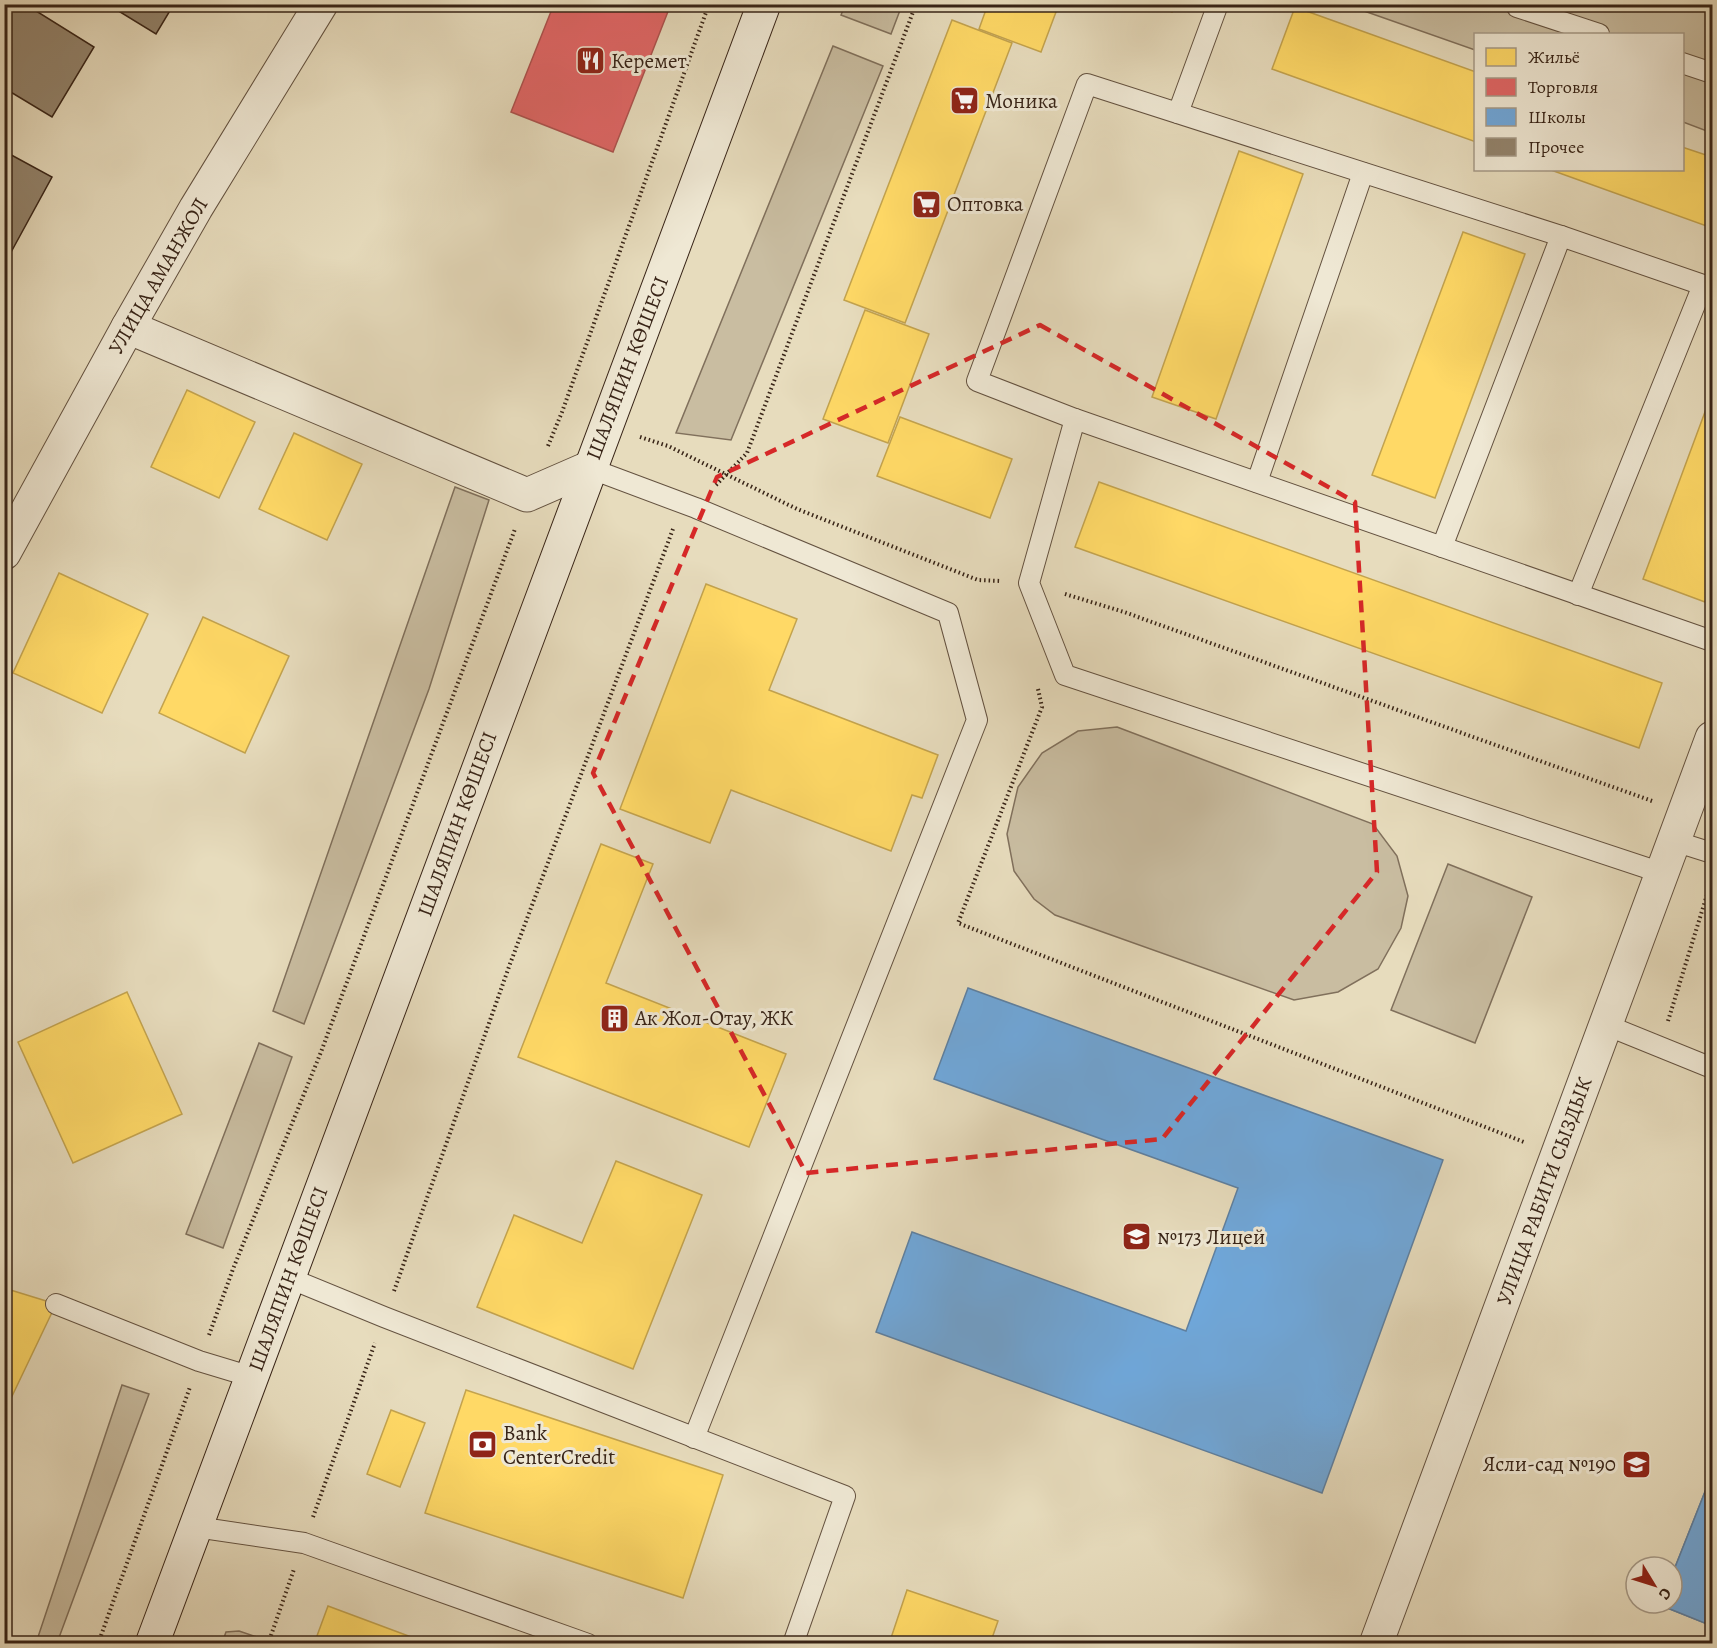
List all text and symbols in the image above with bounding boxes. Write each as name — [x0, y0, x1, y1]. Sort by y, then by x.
legend — [1474, 33, 1684, 171]
restaurant icon: Керемет — [574, 45, 606, 77]
text: Жильё — [1528, 45, 1580, 69]
place label: Керемет — [611, 47, 687, 75]
text: Торговля — [1528, 75, 1598, 99]
supermarket icon: Моника — [948, 85, 980, 117]
place label: Моника — [985, 87, 1058, 115]
text: Школы — [1528, 105, 1586, 129]
text: Прочее — [1528, 135, 1584, 159]
supermarket icon: Оптовка — [910, 188, 942, 220]
place label: Оптовка — [947, 190, 1024, 218]
street label: УЛИЦА АМАНЖОЛ — [102, 193, 214, 359]
street label: ШАЛЯПИН КӨШЕСІ — [579, 272, 675, 464]
street label: ШАЛЯПИН КӨШЕСІ — [411, 728, 503, 920]
building icon: Ак Жол-Отау, ЖК — [598, 1002, 630, 1034]
place label: Ак Жол-Отау, ЖК — [634, 1004, 794, 1032]
street label: УЛИЦА РАБИГИ СЫЗДЫК — [1490, 1073, 1598, 1309]
street label: ШАЛЯПИН КӨШЕСІ — [242, 1183, 334, 1375]
school or university icon: №173 Лицей — [1120, 1221, 1152, 1253]
place label: №173 Лицей — [1157, 1223, 1265, 1251]
place label: Bank CenterCredit — [503, 1419, 615, 1471]
bank icon: Bank CenterCredit — [466, 1429, 498, 1461]
school or university icon: Ясли-сад №190 — [1621, 1448, 1653, 1480]
place label: Ясли-сад №190 — [1483, 1450, 1616, 1478]
north arrow — [1624, 1555, 1684, 1615]
text: С — [1653, 1583, 1677, 1604]

